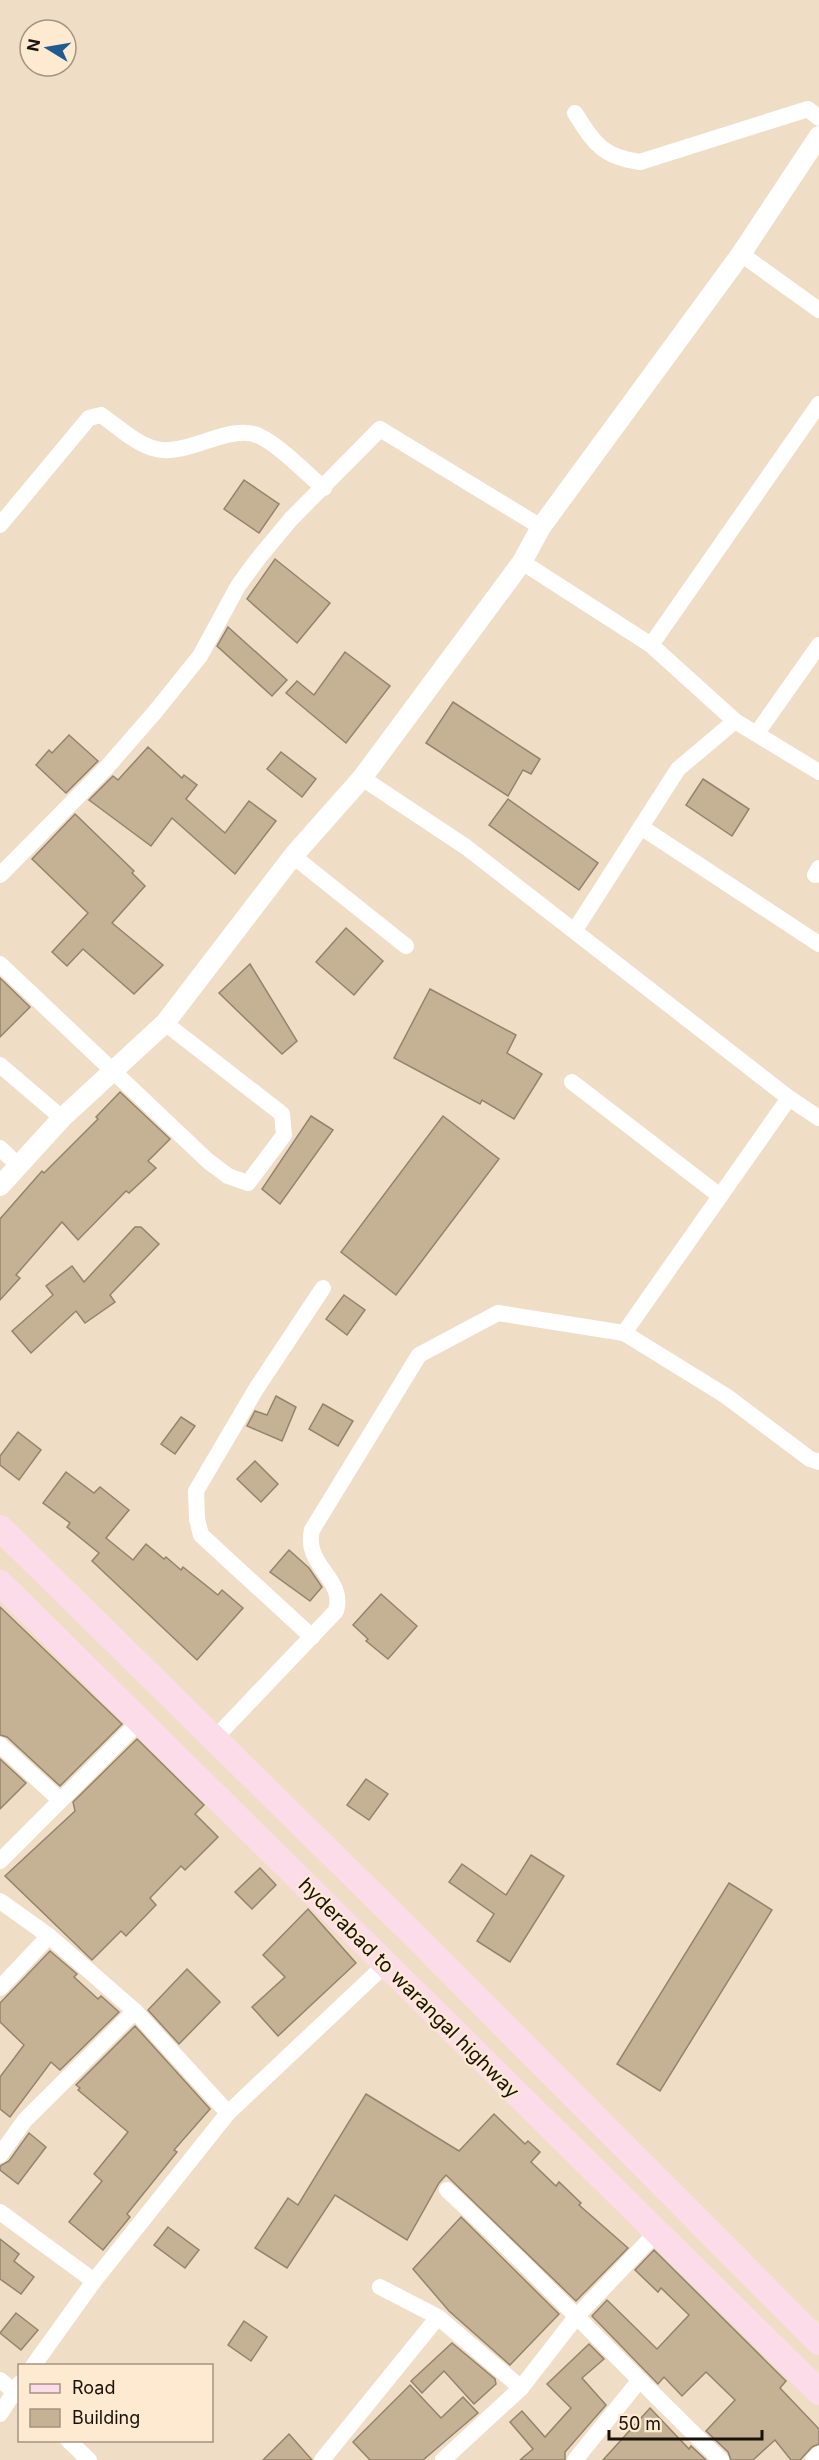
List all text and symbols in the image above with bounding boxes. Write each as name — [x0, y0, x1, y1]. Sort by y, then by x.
north arrow — [18, 18, 78, 78]
text: N — [22, 37, 44, 53]
street label: hyderabad to warangal highway — [294, 1873, 524, 2103]
legend — [18, 2364, 213, 2442]
text: Road — [72, 2377, 115, 2398]
scale bar — [609, 2403, 762, 2441]
text: Building — [72, 2407, 140, 2428]
text: 50 m — [618, 2413, 661, 2434]

